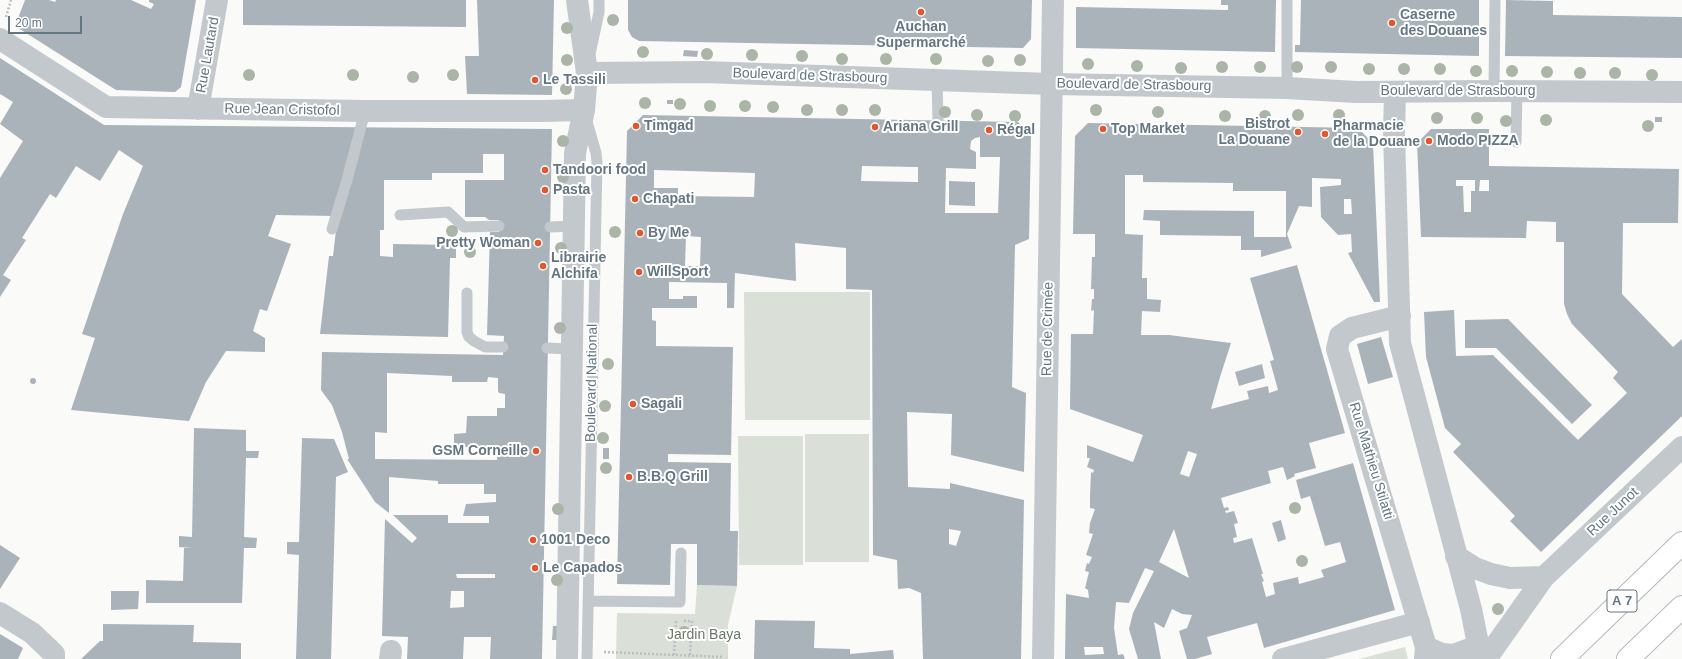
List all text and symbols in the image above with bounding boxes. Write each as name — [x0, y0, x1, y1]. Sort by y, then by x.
marker: Auchan Supermarché — [916, 7, 926, 17]
place label: Caserne des Douanes — [1400, 7, 1487, 40]
scale bar — [10, 8, 84, 34]
text: 20 m — [15, 16, 42, 30]
street label: Rue Lautard — [193, 16, 223, 94]
marker: Caserne des Douanes — [1387, 18, 1397, 28]
place label: Auchan Supermarché — [876, 19, 966, 52]
street label: Boulevard de Strasbourg — [732, 65, 888, 87]
place label: Le Tassili — [543, 72, 606, 88]
marker: Le Tassili — [530, 75, 540, 85]
street label: Boulevard de Strasbourg — [1056, 75, 1212, 95]
street label: Boulevard de Strasbourg — [1381, 83, 1535, 99]
street label: Rue Jean Cristofol — [224, 101, 340, 119]
place label: Bistrot La Douane — [1218, 116, 1290, 148]
place label: Timgad — [644, 118, 694, 134]
place label: Pharmacie de la Douane — [1333, 118, 1420, 150]
place label: Ariana Grill — [883, 119, 958, 135]
marker: Timgad — [631, 121, 641, 131]
place label: Top Market — [1111, 121, 1185, 137]
marker: Ariana Grill — [870, 122, 880, 132]
place label: Régal — [997, 122, 1035, 138]
marker: Top Market — [1098, 124, 1108, 134]
marker: Régal — [984, 125, 994, 135]
marker: Bistrot La Douane — [1293, 127, 1303, 137]
marker: Pharmacie de la Douane — [1320, 129, 1330, 139]
place label: Modo PIZZA — [1437, 133, 1519, 149]
marker: Modo PIZZA — [1424, 136, 1434, 146]
place label: Tandoori food — [553, 162, 646, 178]
marker: Tandoori food — [540, 165, 550, 175]
place label: Pasta — [553, 182, 590, 198]
marker: Pasta — [540, 185, 550, 195]
place label: Chapati — [643, 191, 694, 207]
marker: Chapati — [630, 194, 640, 204]
place label: By Me — [648, 225, 689, 241]
marker: By Me — [635, 228, 645, 238]
place label: Pretty Woman — [436, 235, 530, 251]
marker: Pretty Woman — [533, 238, 543, 248]
place label: Librairie Alchifa — [551, 250, 606, 282]
marker: Librairie Alchifa — [538, 261, 548, 271]
place label: WillSport — [647, 264, 708, 280]
marker: WillSport — [634, 267, 644, 277]
street label: Rue de Crimée — [1039, 282, 1057, 376]
street label: Boulevard National — [583, 324, 601, 442]
place label: Sagali — [641, 396, 682, 412]
marker: Sagali — [628, 399, 638, 409]
street label: Rue Mathieu Stilatti — [1345, 400, 1397, 522]
place label: GSM Corneille — [432, 443, 528, 459]
marker: GSM Corneille — [531, 446, 541, 456]
place label: B.B.Q Grill — [637, 469, 708, 485]
marker: B.B.Q Grill — [624, 472, 634, 482]
street label: Rue Junot — [1584, 484, 1642, 540]
place label: 1001 Deco — [541, 532, 610, 548]
marker: 1001 Deco — [528, 535, 538, 545]
place label: Le Capados — [543, 560, 622, 576]
marker: Le Capados — [530, 563, 540, 573]
road number: A 7 — [1607, 590, 1637, 612]
park label: Jardin Baya — [667, 627, 741, 643]

